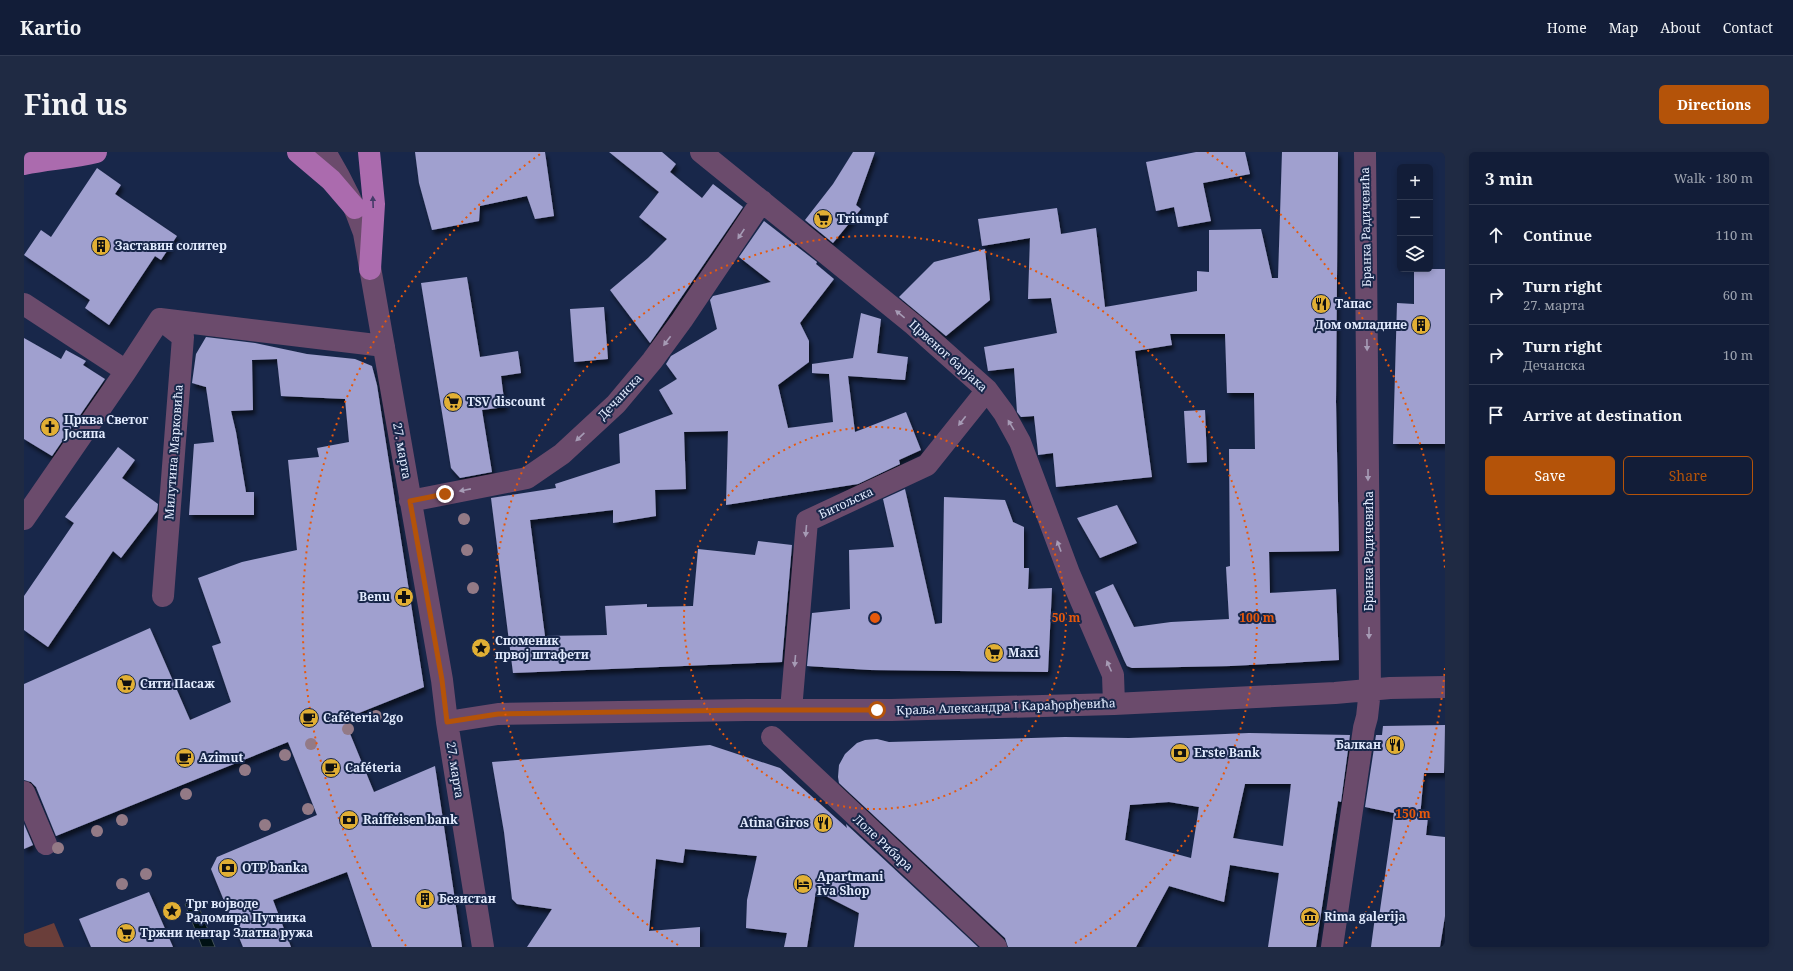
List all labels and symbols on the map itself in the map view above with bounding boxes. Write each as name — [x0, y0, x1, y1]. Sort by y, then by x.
street label: Бранка Радичевића — [1356, 167, 1375, 287]
one-way arrow — [370, 195, 376, 208]
supermarket icon: Triumpf — [812, 208, 834, 230]
place label: Triumpf — [837, 210, 889, 227]
one-way arrow — [737, 228, 744, 239]
building icon: Заставин солитер — [90, 235, 112, 257]
place label: Заставин солитер — [115, 237, 227, 254]
restaurant icon: Тапас — [1310, 293, 1332, 315]
place label: Тапас — [1335, 295, 1372, 312]
one-way arrow — [895, 309, 906, 318]
building icon: Дом омладине — [1410, 314, 1432, 336]
street label: Црвеног барјака — [905, 316, 991, 396]
place label: Дом омладине — [1315, 316, 1407, 333]
one-way arrow — [663, 335, 671, 346]
one-way arrow — [1364, 339, 1370, 352]
street label: Дечанска — [594, 370, 646, 424]
street label: Милутина Марковића — [160, 384, 187, 520]
supermarket icon: TSV discount — [442, 391, 464, 413]
place label: TSV discount — [467, 393, 546, 410]
place label: Црква Светог Јосипа — [63, 411, 148, 442]
one-way arrow — [958, 415, 967, 426]
church icon: Црква Светог Јосипа — [39, 416, 61, 438]
one-way arrow — [1007, 419, 1014, 431]
street label: 27. марта — [389, 421, 416, 481]
one-way arrow — [575, 432, 585, 442]
one-way arrow — [1365, 469, 1371, 482]
street label: Битољска — [816, 482, 876, 523]
route end — [436, 485, 454, 503]
one-way arrow — [459, 487, 471, 493]
street label: Бранка Радичевића — [1360, 491, 1377, 611]
one-way arrow — [802, 525, 809, 537]
one-way arrow — [1055, 539, 1061, 551]
pharmacy icon: Benu — [393, 586, 415, 608]
place label: Benu — [359, 588, 390, 605]
text: 50 m — [1052, 609, 1080, 626]
text: 100 m — [1239, 609, 1275, 626]
centre of rings — [868, 611, 882, 625]
one-way arrow — [1366, 627, 1372, 640]
place label: Споменик првој штафети — [495, 632, 589, 663]
place icon: Споменик првој штафети — [470, 637, 492, 659]
supermarket icon: Maxi — [983, 642, 1005, 664]
place label: Maxi — [1008, 644, 1039, 661]
one-way arrow — [791, 655, 798, 667]
one-way arrow — [1106, 660, 1112, 671]
supermarket icon: Сити Пасаж — [115, 673, 137, 695]
place label: Сити Пасаж — [140, 675, 215, 692]
street label: Краља Александра I Карађорђевића — [896, 694, 1116, 719]
route start — [868, 701, 886, 719]
cafe icon: Caféteria 2go — [298, 707, 320, 729]
place label: Caféteria 2go — [323, 709, 403, 726]
restaurant icon: Балкан — [1384, 734, 1406, 756]
place label: Балкан — [1336, 736, 1381, 753]
street label: 27. марта — [443, 740, 468, 800]
bank icon: Erste Bank — [1169, 742, 1191, 764]
place label: Erste Bank — [1194, 744, 1260, 761]
cafe icon: Azimut — [174, 747, 196, 769]
place label: Azimut — [199, 749, 243, 766]
cafe icon: Caféteria — [320, 757, 342, 779]
place label: Caféteria — [345, 759, 401, 776]
text: 150 m — [1395, 805, 1431, 822]
bank icon: Raiffeisen bank — [338, 809, 360, 831]
street label: Лоле Рибара — [850, 810, 917, 875]
place label: Raiffeisen bank — [363, 811, 458, 828]
restaurant icon: Atina Giros — [812, 812, 834, 834]
place label: Atina Giros — [740, 814, 809, 831]
bank icon: OTP banka — [217, 857, 239, 879]
place label: OTP banka — [242, 859, 308, 876]
place label: Apartmani Iva Shop — [817, 868, 884, 899]
hotel icon: Apartmani Iva Shop — [792, 873, 814, 895]
building icon: Безистан — [414, 888, 436, 910]
place label: Безистан — [439, 890, 496, 907]
place label: Трг војводе Радомира Путника — [186, 895, 306, 926]
place icon: Трг војводе Радомира Путника — [161, 900, 183, 922]
museum icon: Rima galerija — [1299, 906, 1321, 928]
place label: Rima galerija — [1324, 908, 1406, 925]
supermarket icon: Тржни центар Златна ружа — [115, 922, 137, 944]
place label: Тржни центар Златна ружа — [140, 924, 313, 941]

